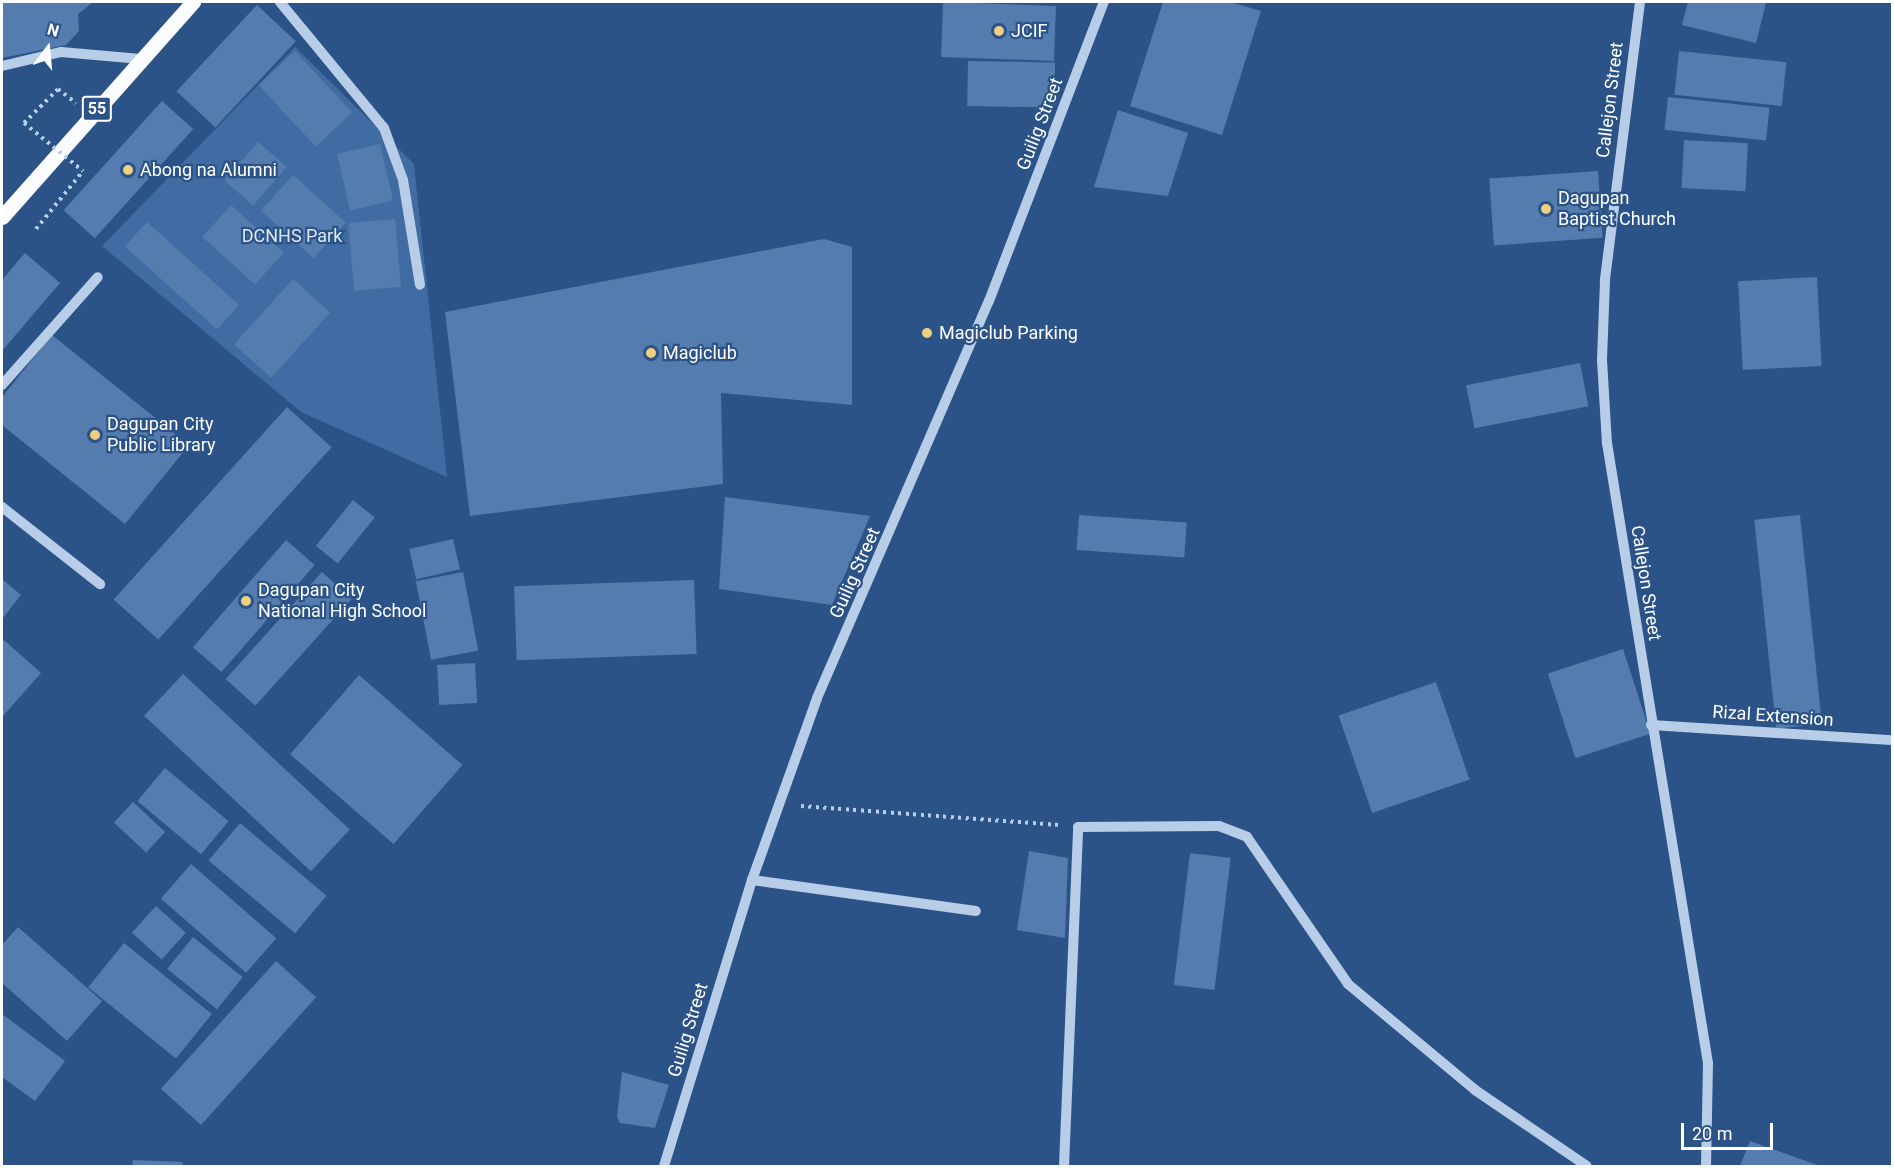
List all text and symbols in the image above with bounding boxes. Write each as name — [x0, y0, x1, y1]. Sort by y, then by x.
north arrow — [18, 18, 78, 78]
text: N — [45, 20, 61, 41]
place label: JCIF — [1011, 20, 1047, 42]
marker: JCIF — [992, 24, 1006, 38]
street label: Callejon Street — [1592, 41, 1628, 159]
street label: Guilig Street — [1012, 75, 1068, 173]
road number: 55 — [80, 96, 114, 122]
place label: Abong na Alumni — [140, 159, 277, 181]
marker: Abong na Alumni — [121, 163, 135, 177]
place label: Dagupan Baptist Church — [1558, 188, 1676, 230]
marker: Dagupan Baptist Church — [1539, 202, 1553, 216]
park label: DCNHS Park — [242, 225, 342, 247]
place label: Magiclub Parking — [939, 322, 1078, 344]
marker: Magiclub Parking — [920, 326, 934, 340]
place label: Magiclub — [663, 342, 737, 364]
marker: Magiclub — [644, 346, 658, 360]
place label: Dagupan City Public Library — [107, 414, 216, 456]
marker: Dagupan City Public Library — [88, 428, 102, 442]
street label: Guilig Street — [825, 524, 885, 622]
street label: Callejon Street — [1626, 524, 1666, 642]
place label: Dagupan City National High School — [258, 580, 426, 622]
marker: Dagupan City National High School — [239, 594, 253, 608]
street label: Rizal Extension — [1712, 701, 1834, 731]
street label: Guilig Street — [663, 980, 713, 1080]
scale bar — [1684, 1111, 1776, 1149]
text: 20 m — [1692, 1123, 1732, 1144]

